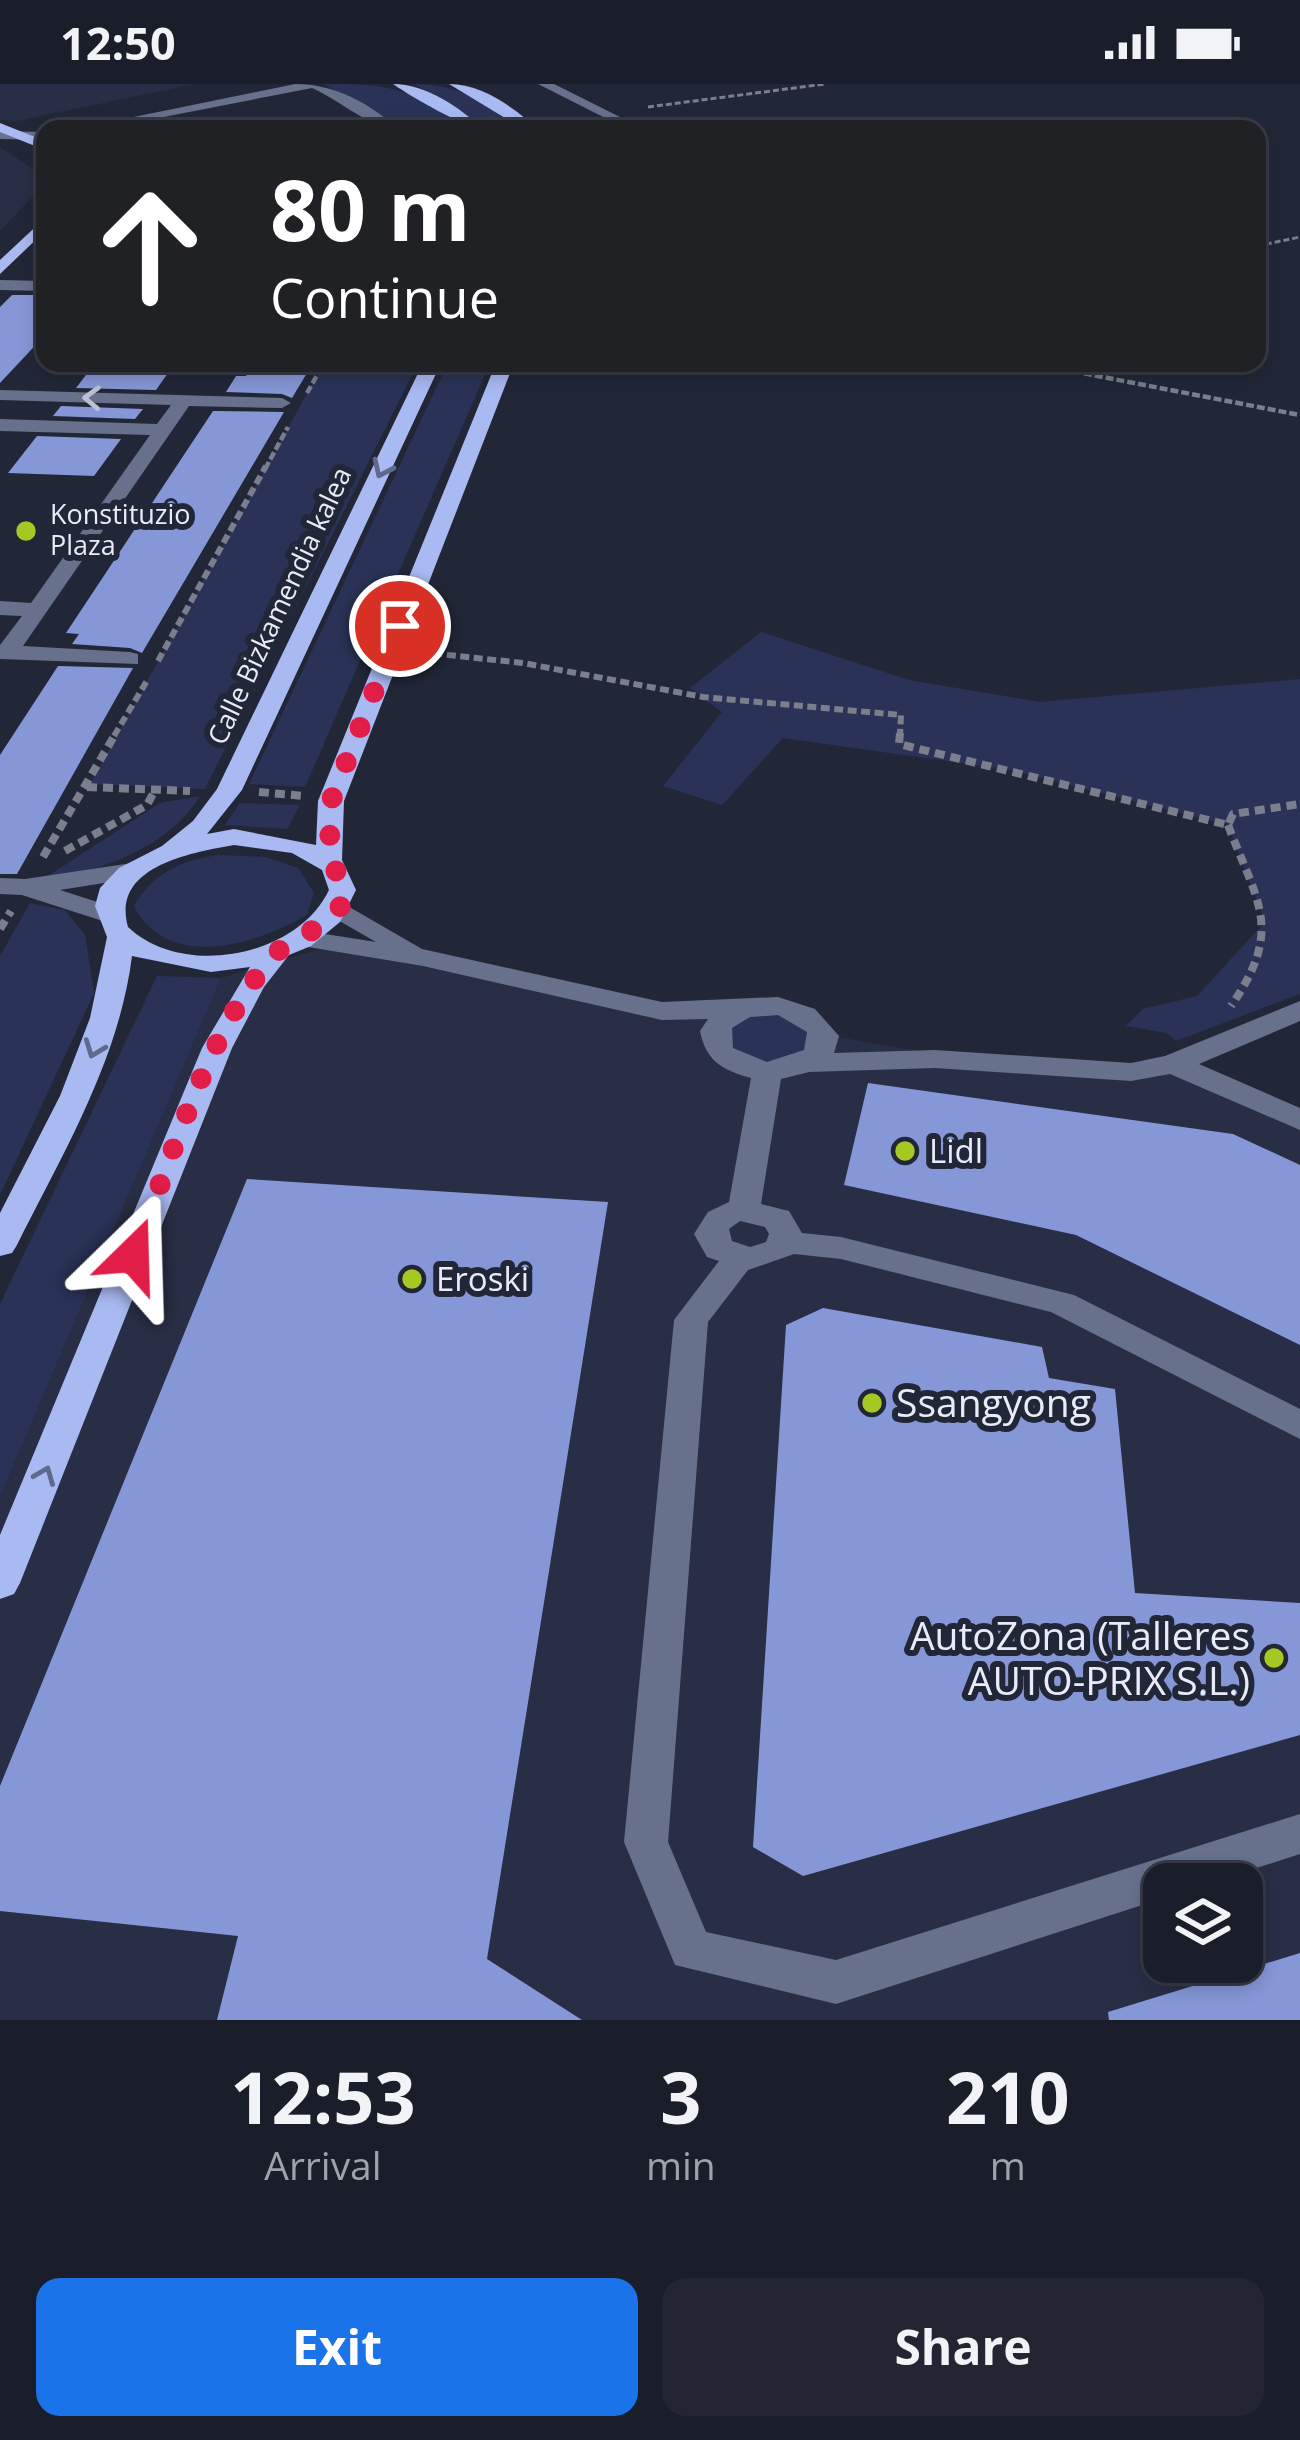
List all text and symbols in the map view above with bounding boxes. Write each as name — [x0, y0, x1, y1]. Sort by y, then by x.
text: 12:50 — [60, 12, 176, 73]
text: 80 m — [270, 151, 470, 266]
icon: ahead — [72, 168, 228, 324]
text: Continue — [270, 260, 499, 334]
one-way arrow — [82, 385, 101, 411]
one-way arrow — [373, 457, 396, 478]
street label: Calle Bizkamendia kalea — [198, 461, 359, 750]
place label: Konstituzio Plaza — [50, 495, 191, 563]
marker: Konstituzio Plaza — [13, 518, 39, 544]
pin — [349, 575, 451, 677]
icon: arrive — [367, 593, 433, 659]
one-way arrow — [83, 1038, 108, 1059]
place label: Lidl — [929, 1128, 983, 1173]
marker: Lidl — [892, 1138, 918, 1164]
position arrow — [70, 1192, 196, 1318]
place label: Eroski — [436, 1256, 529, 1301]
marker: Eroski — [399, 1266, 425, 1292]
place label: Ssangyong — [896, 1375, 1091, 1428]
marker: Ssangyong — [859, 1390, 885, 1416]
one-way arrow — [31, 1465, 55, 1486]
place label: AutoZona (Talleres AUTO-PRIX S.L.) — [910, 1608, 1250, 1706]
marker: AutoZona (Talleres AUTO-PRIX S.L.) — [1261, 1645, 1287, 1671]
map controls — [1143, 1863, 1263, 1983]
button: layers — [1143, 1863, 1263, 1983]
text: 12:53 — [230, 2047, 416, 2145]
text: 3 — [660, 2047, 701, 2145]
text: 210 — [946, 2047, 1070, 2145]
text: Arrival — [264, 2138, 382, 2191]
text: min — [646, 2138, 716, 2191]
text: m — [990, 2138, 1026, 2191]
button: Exit — [36, 2278, 638, 2416]
button: Share — [662, 2278, 1264, 2416]

